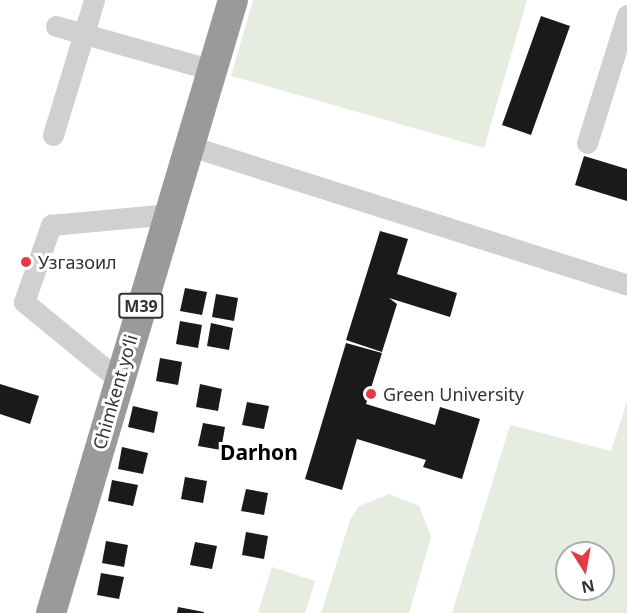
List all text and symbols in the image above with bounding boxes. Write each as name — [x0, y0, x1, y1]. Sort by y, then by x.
place label: Узгазоил — [38, 251, 117, 273]
marker: Узгазоил — [19, 255, 33, 269]
road number: M39 — [117, 293, 165, 319]
street label: Chimkent yo‘li — [88, 332, 142, 452]
place label: Green University — [383, 383, 524, 405]
marker: Green University — [364, 387, 378, 401]
district label: Darhon — [220, 439, 298, 465]
north arrow — [555, 541, 615, 601]
text: N — [580, 575, 597, 599]

